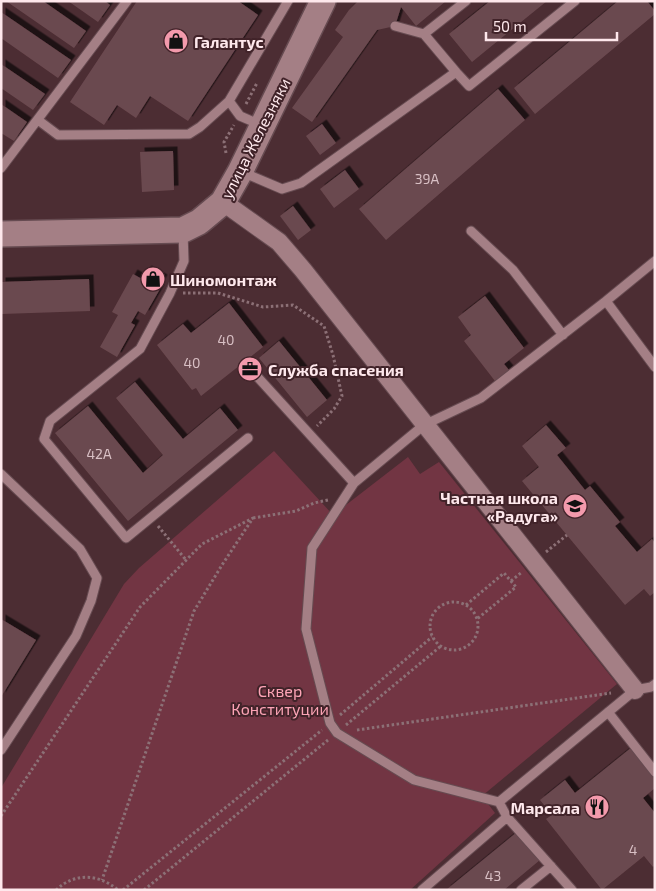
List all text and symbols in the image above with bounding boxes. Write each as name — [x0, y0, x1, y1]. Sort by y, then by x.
scale bar — [486, 10, 617, 42]
text: 50 m — [493, 17, 527, 35]
shop icon: Галантус — [163, 28, 189, 54]
place label: Галантус — [194, 32, 264, 51]
street label: улица Железняки — [216, 74, 295, 202]
house number: 39А — [415, 170, 440, 187]
shop icon: Шиномонтаж — [140, 266, 166, 292]
place label: Шиномонтаж — [170, 270, 277, 289]
house number: 40 — [217, 331, 235, 348]
house number: 40 — [183, 354, 201, 371]
office icon: Служба спасения — [237, 356, 263, 382]
place label: Служба спасения — [268, 360, 404, 379]
house number: 42А — [86, 445, 112, 462]
place label: Частная школа «Радуга» — [440, 488, 558, 525]
school or university icon: Частная школа «Радуга» — [562, 493, 588, 519]
park label: Сквер Конституции — [231, 681, 329, 719]
restaurant icon: Марсала — [584, 794, 610, 820]
place label: Марсала — [511, 798, 580, 817]
house number: 4 — [629, 841, 637, 858]
house number: 43 — [485, 867, 501, 884]

